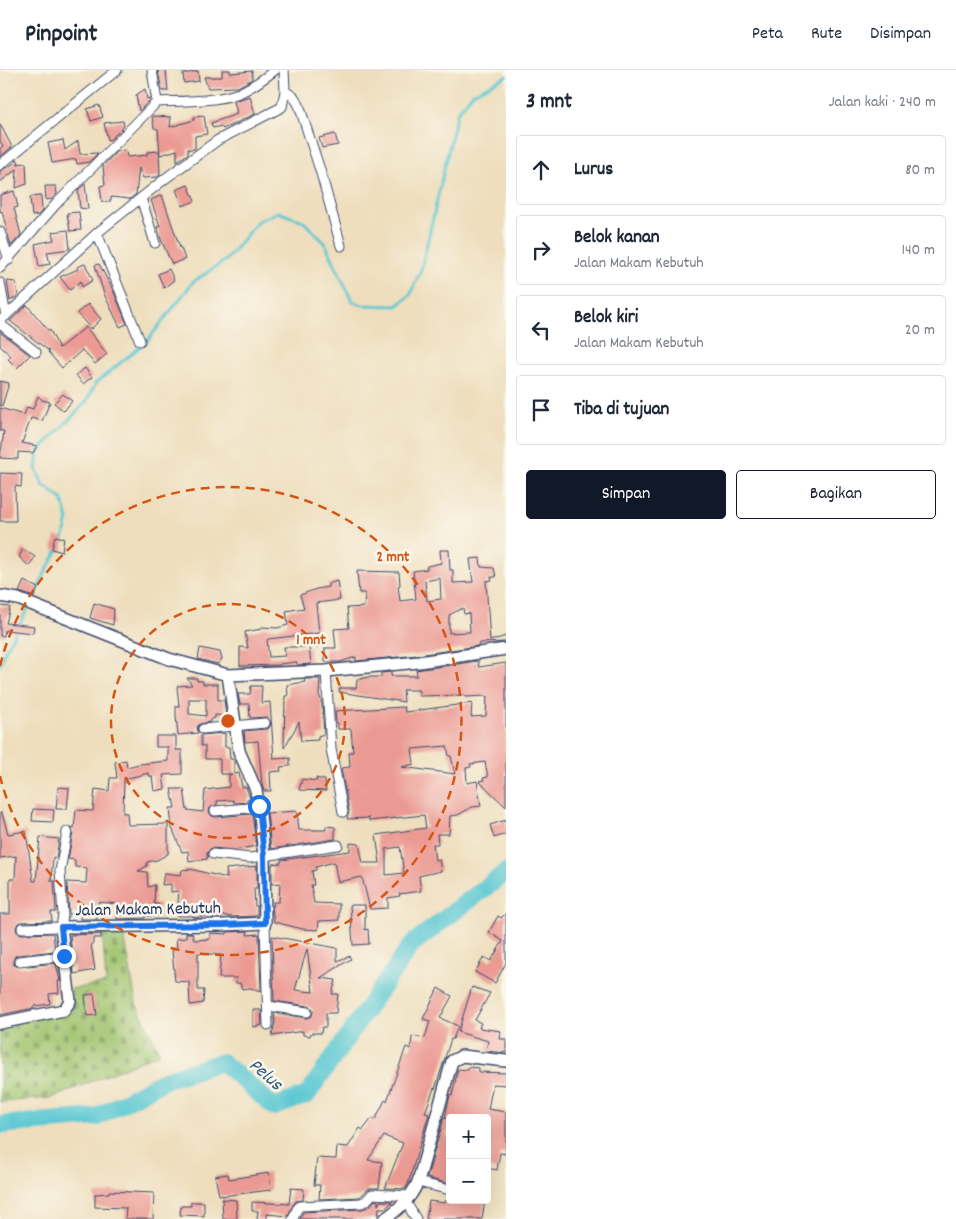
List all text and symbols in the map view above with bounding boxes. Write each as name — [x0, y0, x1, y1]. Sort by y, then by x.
text: Pinpoint — [25, 18, 97, 52]
text: Peta — [752, 22, 783, 47]
text: Rute — [811, 22, 842, 47]
text: Disimpan — [870, 22, 931, 47]
text: 3 mnt — [526, 88, 572, 118]
text: Jalan kaki · 240 m — [829, 91, 936, 114]
icon: ahead — [527, 156, 555, 184]
text: Lurus — [574, 157, 613, 184]
text: 80 m — [905, 159, 935, 182]
text: Belok kanan — [574, 225, 660, 252]
icon: right — [527, 236, 555, 264]
text: 140 m — [901, 239, 935, 262]
text: Jalan Makam Kebutuh — [574, 252, 704, 275]
text: Belok kiri — [574, 305, 638, 332]
icon: left — [527, 316, 555, 344]
text: 20 m — [905, 319, 935, 342]
text: Jalan Makam Kebutuh — [574, 332, 704, 355]
icon: arrive — [527, 396, 555, 424]
text: Tiba di tujuan — [574, 397, 669, 424]
button: Simpan — [526, 470, 726, 519]
button: Bagikan — [736, 470, 936, 519]
text: 2 mnt — [377, 547, 410, 569]
text: 1 mnt — [296, 630, 326, 652]
centre of rings — [219, 712, 237, 730]
route start — [248, 795, 271, 818]
street label: Jalan Makam Kebutuh — [75, 897, 221, 924]
route end — [53, 945, 76, 968]
water label: Pelus — [242, 1053, 289, 1099]
map controls — [446, 1114, 491, 1204]
button: + — [446, 1114, 491, 1159]
button: − — [446, 1159, 491, 1204]

